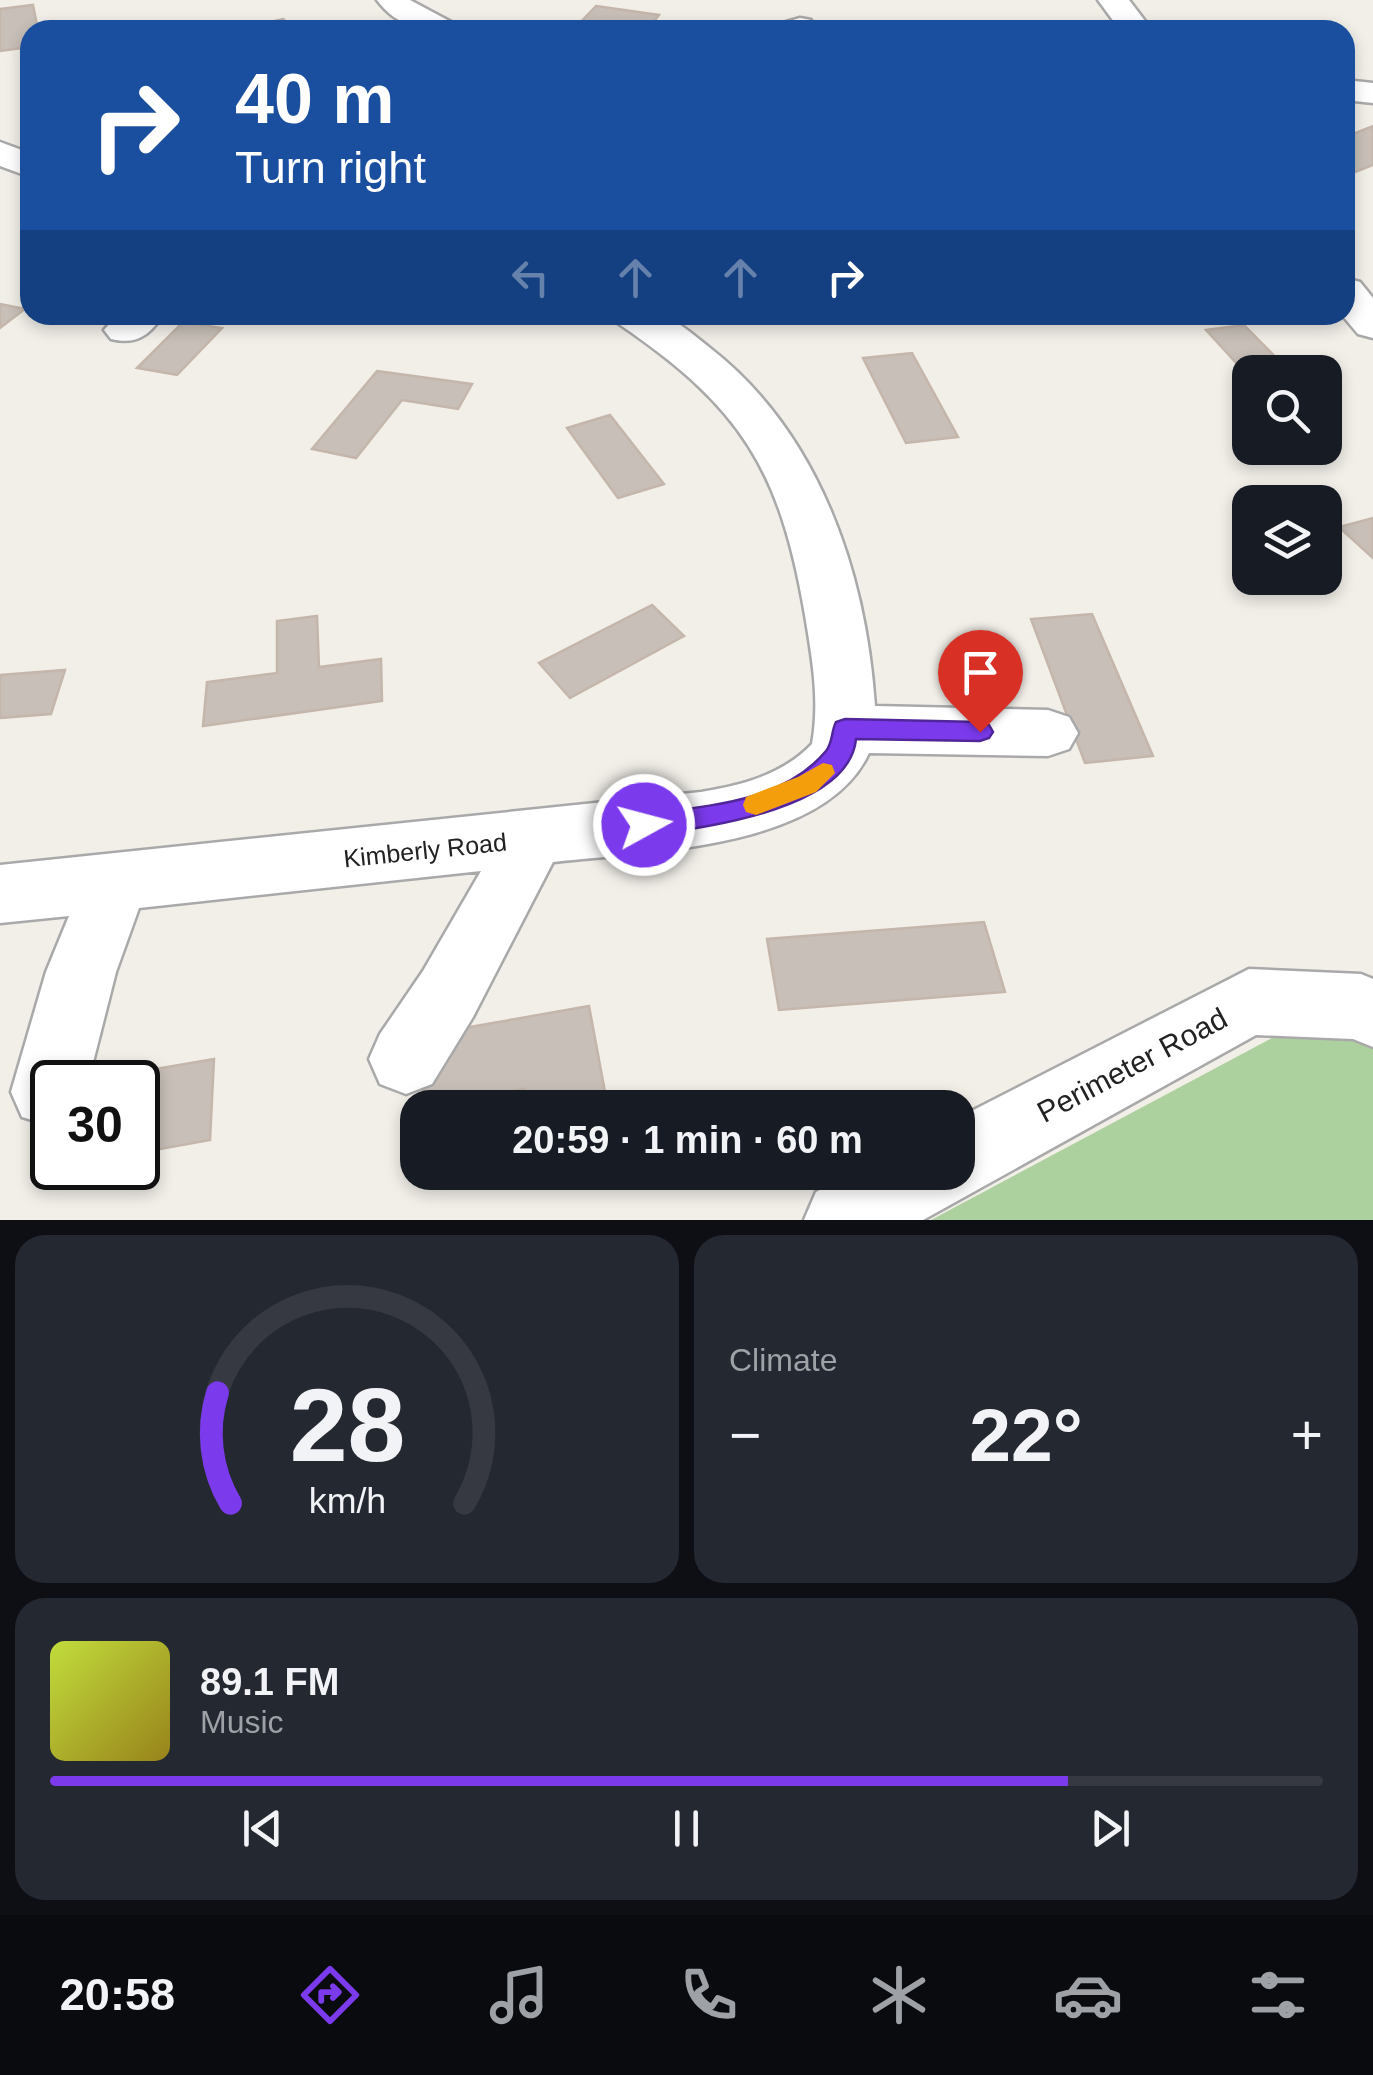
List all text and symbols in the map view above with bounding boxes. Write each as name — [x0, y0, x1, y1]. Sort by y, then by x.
icon: right — [70, 60, 200, 190]
text: 40 m — [235, 60, 395, 138]
text: Turn right — [235, 142, 426, 193]
icon: left — [503, 250, 558, 305]
icon: ahead — [608, 250, 663, 305]
icon: ahead — [713, 250, 768, 305]
icon: right — [818, 250, 873, 305]
map controls — [1232, 355, 1342, 595]
button: search — [1232, 355, 1342, 465]
button: layers — [1232, 485, 1342, 595]
pin — [938, 630, 1023, 733]
icon: arrive — [953, 645, 1008, 700]
position arrow — [592, 773, 696, 877]
street label: Kimberly Road — [342, 828, 508, 872]
street label: Perimeter Road — [1032, 1001, 1232, 1129]
speed limit sign: 30 — [30, 1060, 160, 1190]
text: 20:59 · 1 min · 60 m — [512, 1119, 863, 1161]
text: Climate — [729, 1342, 837, 1378]
text: 28 — [289, 1367, 405, 1483]
text: 22° — [969, 1393, 1083, 1477]
text: − — [729, 1404, 761, 1466]
text: + — [1291, 1404, 1323, 1466]
text: km/h — [308, 1481, 386, 1521]
text: 89.1 FM — [200, 1661, 339, 1703]
text: Music — [200, 1704, 284, 1740]
icon: previous — [235, 1801, 290, 1856]
icon: pause — [659, 1801, 714, 1856]
icon: next — [1083, 1801, 1138, 1856]
icon: directions — [295, 1960, 365, 2030]
icon: music — [484, 1960, 554, 2030]
icon: phone — [674, 1960, 744, 2030]
icon: climate — [864, 1960, 934, 2030]
icon: car — [1053, 1960, 1123, 2030]
icon: filters — [1243, 1960, 1313, 2030]
text: 20:58 — [60, 1969, 175, 2020]

